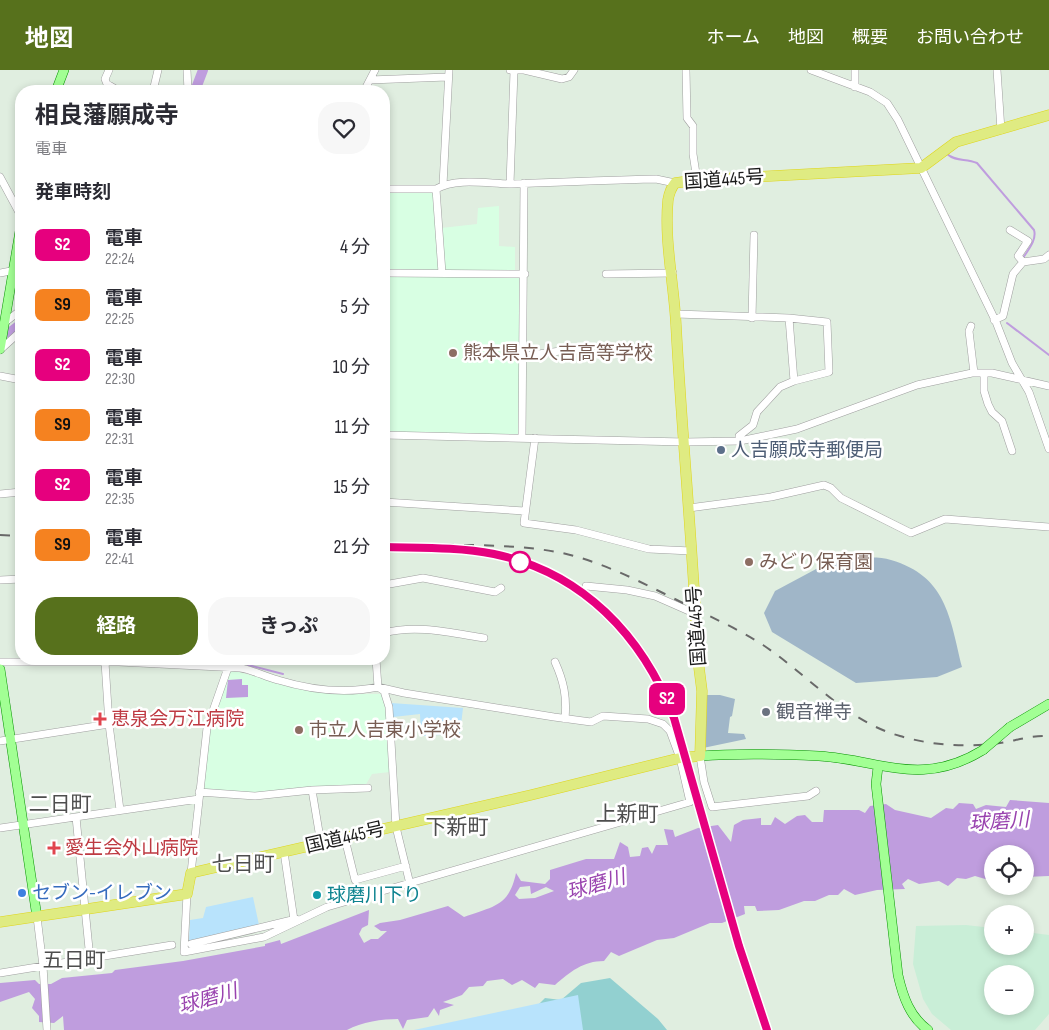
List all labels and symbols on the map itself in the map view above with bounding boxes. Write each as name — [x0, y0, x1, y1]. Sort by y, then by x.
street label: 国道445号 — [683, 166, 765, 194]
place label: 熊本県立人吉高等学校 — [463, 342, 653, 365]
marker: 熊本県立人吉高等学校 — [447, 347, 459, 359]
place label: 人吉願成寺郵便局 — [731, 439, 883, 462]
marker: 人吉願成寺郵便局 — [715, 444, 727, 456]
unlabelled marker — [509, 551, 531, 573]
place label: みどり保育園 — [759, 551, 873, 574]
marker: みどり保育園 — [743, 556, 755, 568]
street label: 国道445号 — [683, 585, 711, 667]
line badge: S2 — [644, 683, 690, 715]
place label: 観音禅寺 — [776, 701, 852, 724]
marker: 観音禅寺 — [760, 706, 772, 718]
place label: 恵泉会万江病院 — [111, 708, 244, 731]
marker: 恵泉会万江病院 — [93, 712, 107, 726]
place label: 市立人吉東小学校 — [309, 719, 461, 742]
marker: 市立人吉東小学校 — [293, 724, 305, 736]
district label: 二日町 — [29, 792, 92, 817]
district label: 上新町 — [596, 802, 659, 827]
water label: 球磨川 — [968, 808, 1032, 836]
district label: 下新町 — [426, 815, 489, 840]
street label: 国道445号 — [303, 818, 387, 858]
place label: 愛生会外山病院 — [65, 837, 198, 860]
marker: 愛生会外山病院 — [47, 841, 61, 855]
district label: 七日町 — [212, 852, 275, 877]
water label: 球磨川 — [564, 865, 630, 905]
place label: セブン-イレブン — [32, 882, 172, 905]
place label: 球磨川下り — [327, 884, 422, 907]
marker: セブン-イレブン — [16, 887, 28, 899]
marker: 球磨川下り — [311, 889, 323, 901]
district label: 五日町 — [43, 948, 106, 973]
water label: 球磨川 — [176, 979, 242, 1019]

